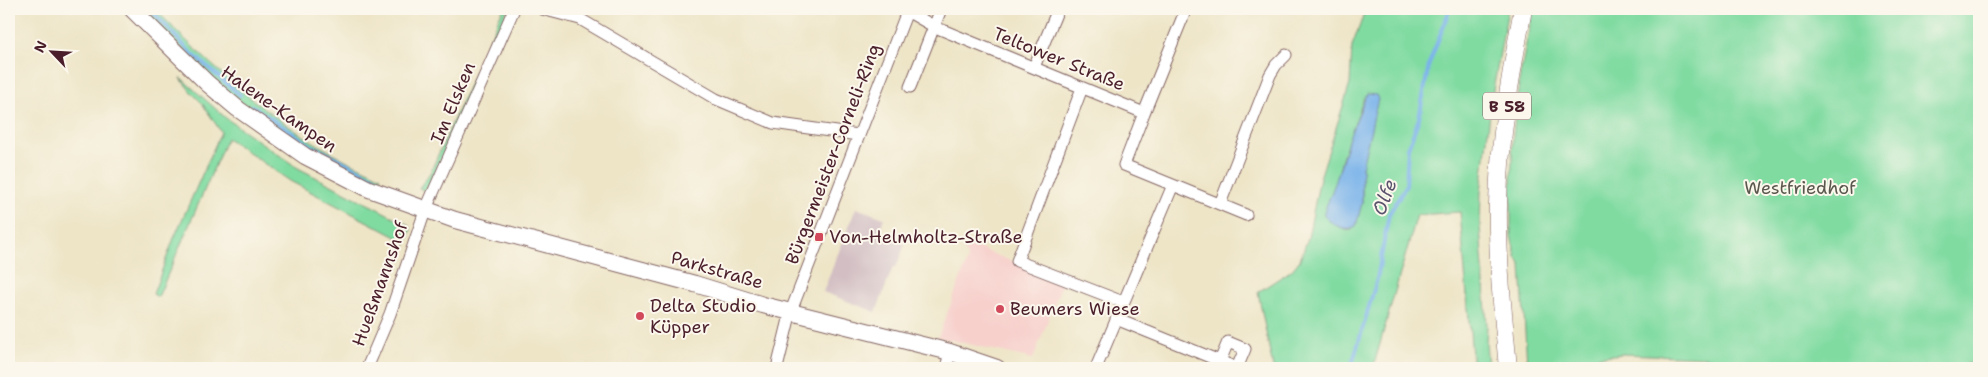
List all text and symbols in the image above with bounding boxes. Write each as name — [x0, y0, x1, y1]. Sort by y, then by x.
street label: Teltower Straße — [990, 22, 1128, 96]
north arrow — [28, 28, 78, 78]
text: N — [30, 38, 51, 55]
street label: Bürgermeister-Corneli-Ring — [780, 40, 886, 268]
street label: Im Elsken — [425, 58, 481, 148]
street label: Halene-Kampen — [216, 60, 342, 158]
road number: B 58 — [1483, 92, 1531, 120]
water label: Olfe — [1366, 176, 1403, 219]
park label: Westfriedhof — [1744, 176, 1856, 200]
street label: Hueßmannshof — [346, 218, 414, 350]
place label: Von-Helmholtz-Straße — [829, 225, 1023, 249]
marker: Von-Helmholtz-Straße — [813, 231, 825, 243]
street label: Parkstraße — [668, 245, 766, 295]
place label: Delta Studio Küpper — [650, 294, 756, 339]
place label: Beumers Wiese — [1010, 297, 1140, 321]
marker: Beumers Wiese — [994, 303, 1006, 315]
marker: Delta Studio Küpper — [634, 310, 646, 322]

